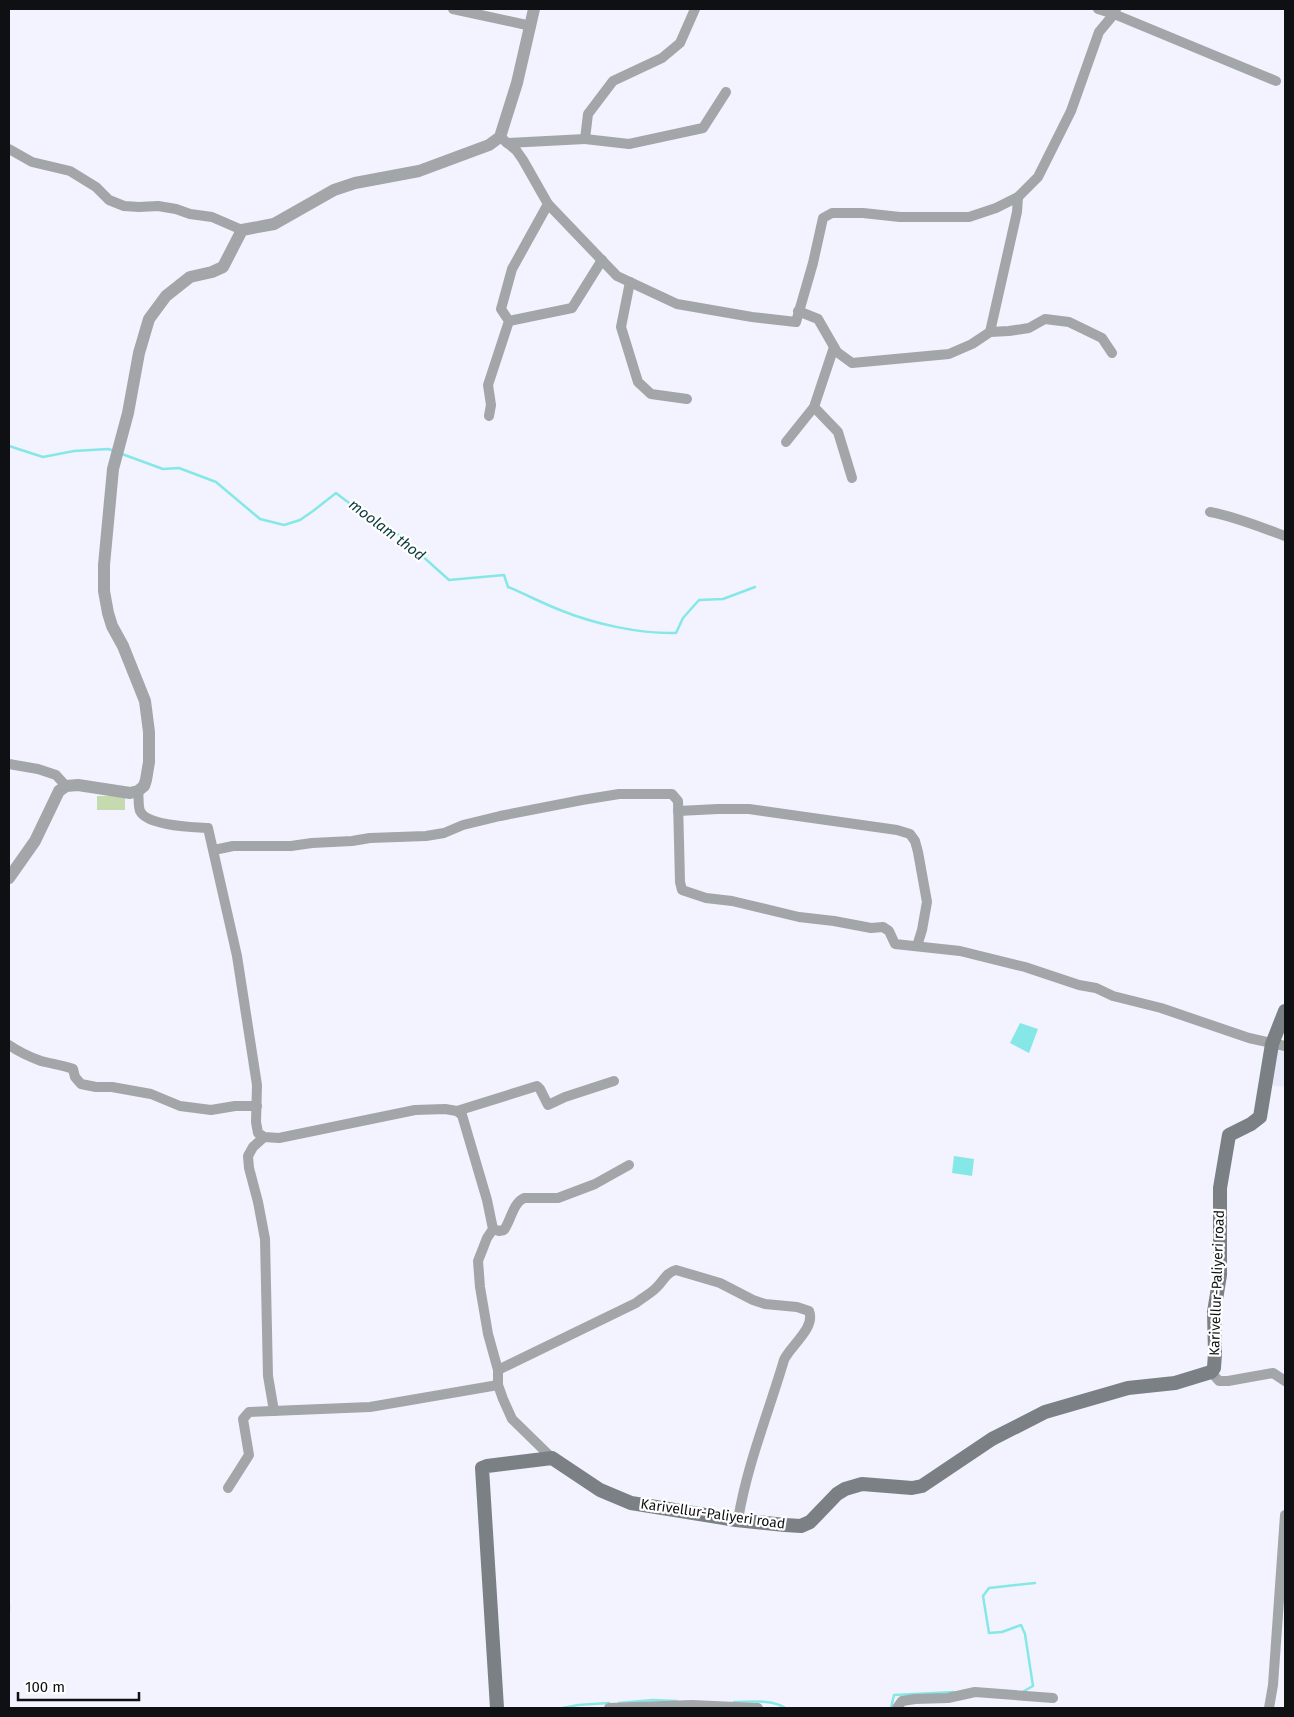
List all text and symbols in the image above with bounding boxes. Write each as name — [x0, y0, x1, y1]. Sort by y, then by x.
water label: moolam thod — [345, 495, 429, 565]
street label: Karivellur-Paliyeri road — [1206, 1210, 1228, 1356]
street label: Karivellur-Paliyeri road — [640, 1495, 786, 1533]
scale bar — [18, 1670, 139, 1702]
text: 100 m — [25, 1678, 65, 1696]

